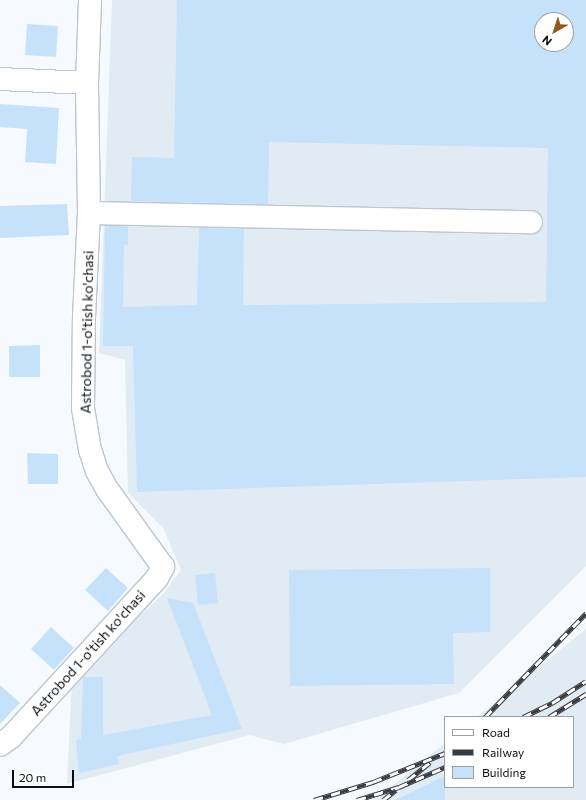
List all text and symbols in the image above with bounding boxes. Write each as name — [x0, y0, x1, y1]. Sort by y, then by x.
north arrow — [534, 12, 574, 52]
text: N — [539, 33, 554, 49]
street label: Astrobod 1-o'tish ko'chasi — [77, 250, 97, 414]
street label: Astrobod 1-o'tish ko'chasi — [27, 587, 149, 719]
legend — [444, 716, 574, 788]
text: Road — [482, 725, 510, 739]
text: Railway — [482, 745, 524, 759]
scale bar — [14, 762, 76, 788]
text: Building — [482, 765, 526, 779]
text: 20 m — [19, 770, 46, 784]

